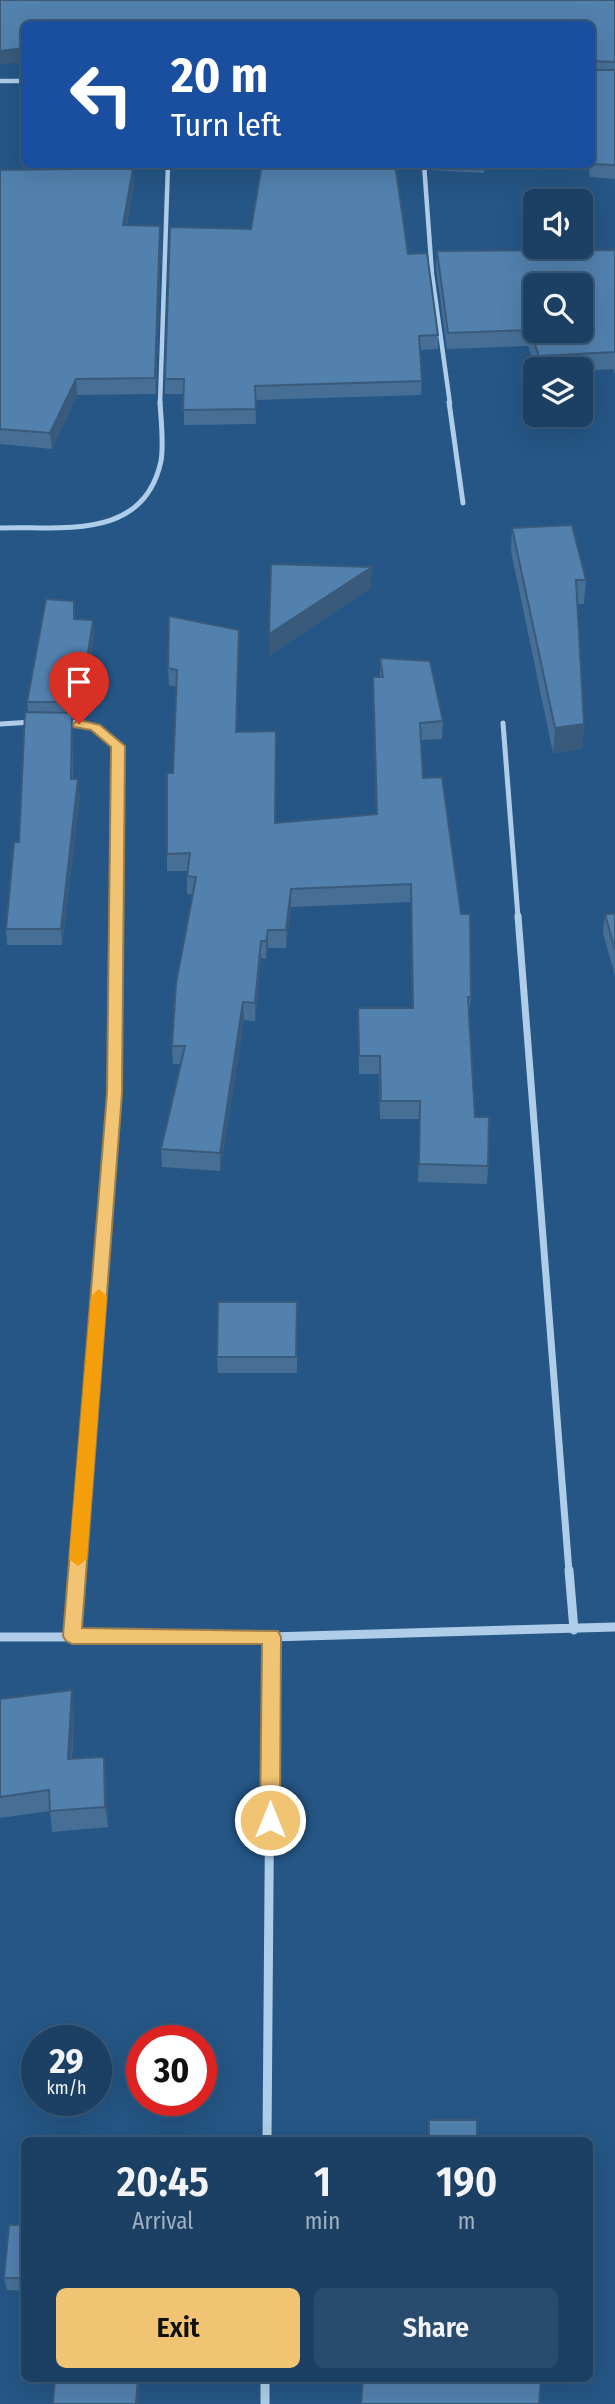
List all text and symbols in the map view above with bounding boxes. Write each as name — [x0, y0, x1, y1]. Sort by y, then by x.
text: 20 m — [171, 46, 268, 105]
icon: left — [56, 49, 147, 140]
text: Turn left — [171, 106, 281, 144]
map controls — [523, 189, 593, 427]
button: sound — [523, 189, 593, 259]
button: search — [523, 273, 593, 343]
button: layers — [523, 357, 593, 427]
pin — [49, 652, 109, 724]
icon: arrive — [60, 663, 98, 701]
position arrow — [233, 1783, 307, 1857]
speed limit sign: 30 — [126, 2025, 217, 2116]
text: 29 — [49, 2040, 84, 2082]
text: km/h — [46, 2077, 87, 2099]
text: 20:45 — [117, 2157, 209, 2207]
text: 1 — [314, 2157, 331, 2207]
text: 190 — [436, 2157, 497, 2207]
text: Arrival — [132, 2207, 193, 2235]
text: min — [305, 2207, 340, 2235]
text: m — [458, 2207, 475, 2235]
button: Exit — [56, 2288, 300, 2368]
button: Share — [314, 2288, 558, 2368]

